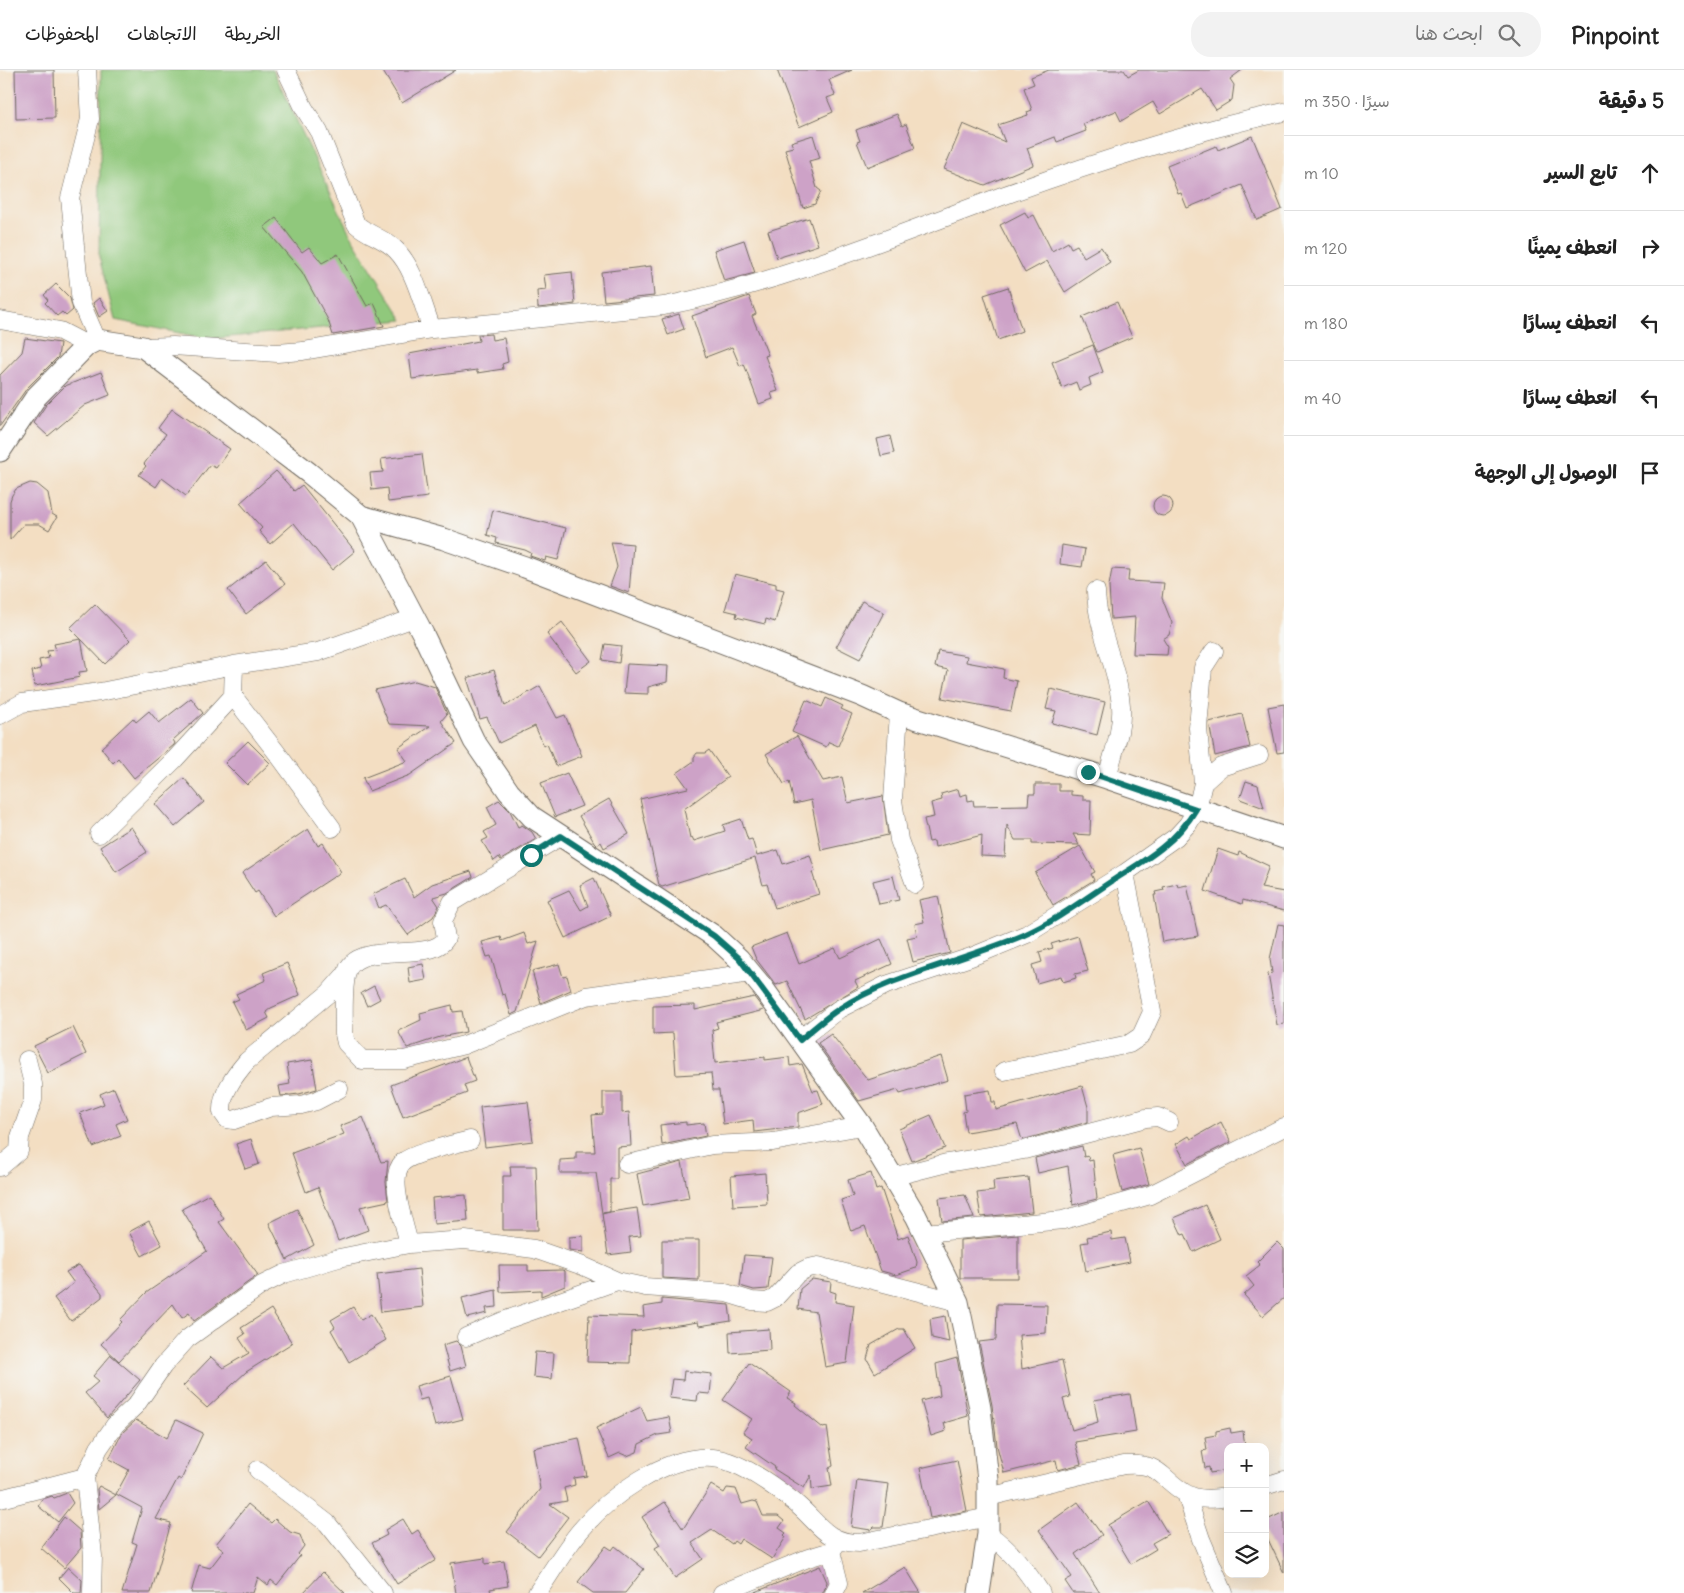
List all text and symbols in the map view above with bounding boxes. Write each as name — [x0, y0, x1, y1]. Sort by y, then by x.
search box — [1191, 12, 1541, 57]
text: Pinpoint — [1571, 20, 1659, 50]
text: ابحث هنا — [1415, 21, 1483, 45]
icon: search — [1495, 21, 1523, 49]
text: المحفوظات — [25, 22, 99, 45]
text: الاتجاهات — [127, 22, 197, 45]
text: الخريطة — [225, 22, 281, 45]
text: 5 دقيقة — [1598, 87, 1664, 114]
text: سيرًا · 350 m — [1304, 91, 1390, 111]
icon: ahead — [1636, 159, 1664, 187]
text: تابع السير — [1545, 160, 1617, 184]
text: 10 m — [1304, 163, 1339, 183]
icon: right — [1636, 234, 1664, 262]
text: انعطف يمينًا — [1528, 235, 1617, 259]
text: 120 m — [1304, 238, 1348, 258]
icon: left — [1636, 309, 1664, 337]
text: انعطف يسارًا — [1523, 310, 1617, 334]
text: 180 m — [1304, 313, 1348, 333]
icon: left — [1636, 384, 1664, 412]
text: انعطف يسارًا — [1523, 385, 1617, 409]
text: 40 m — [1304, 388, 1342, 408]
icon: arrive — [1636, 459, 1664, 487]
text: الوصول إلى الوجهة — [1474, 460, 1617, 484]
route end — [1077, 761, 1100, 784]
route start — [520, 844, 543, 867]
map controls — [1224, 1443, 1269, 1578]
button: + — [1224, 1443, 1269, 1488]
button: − — [1224, 1488, 1269, 1533]
button: layers — [1224, 1533, 1269, 1578]

